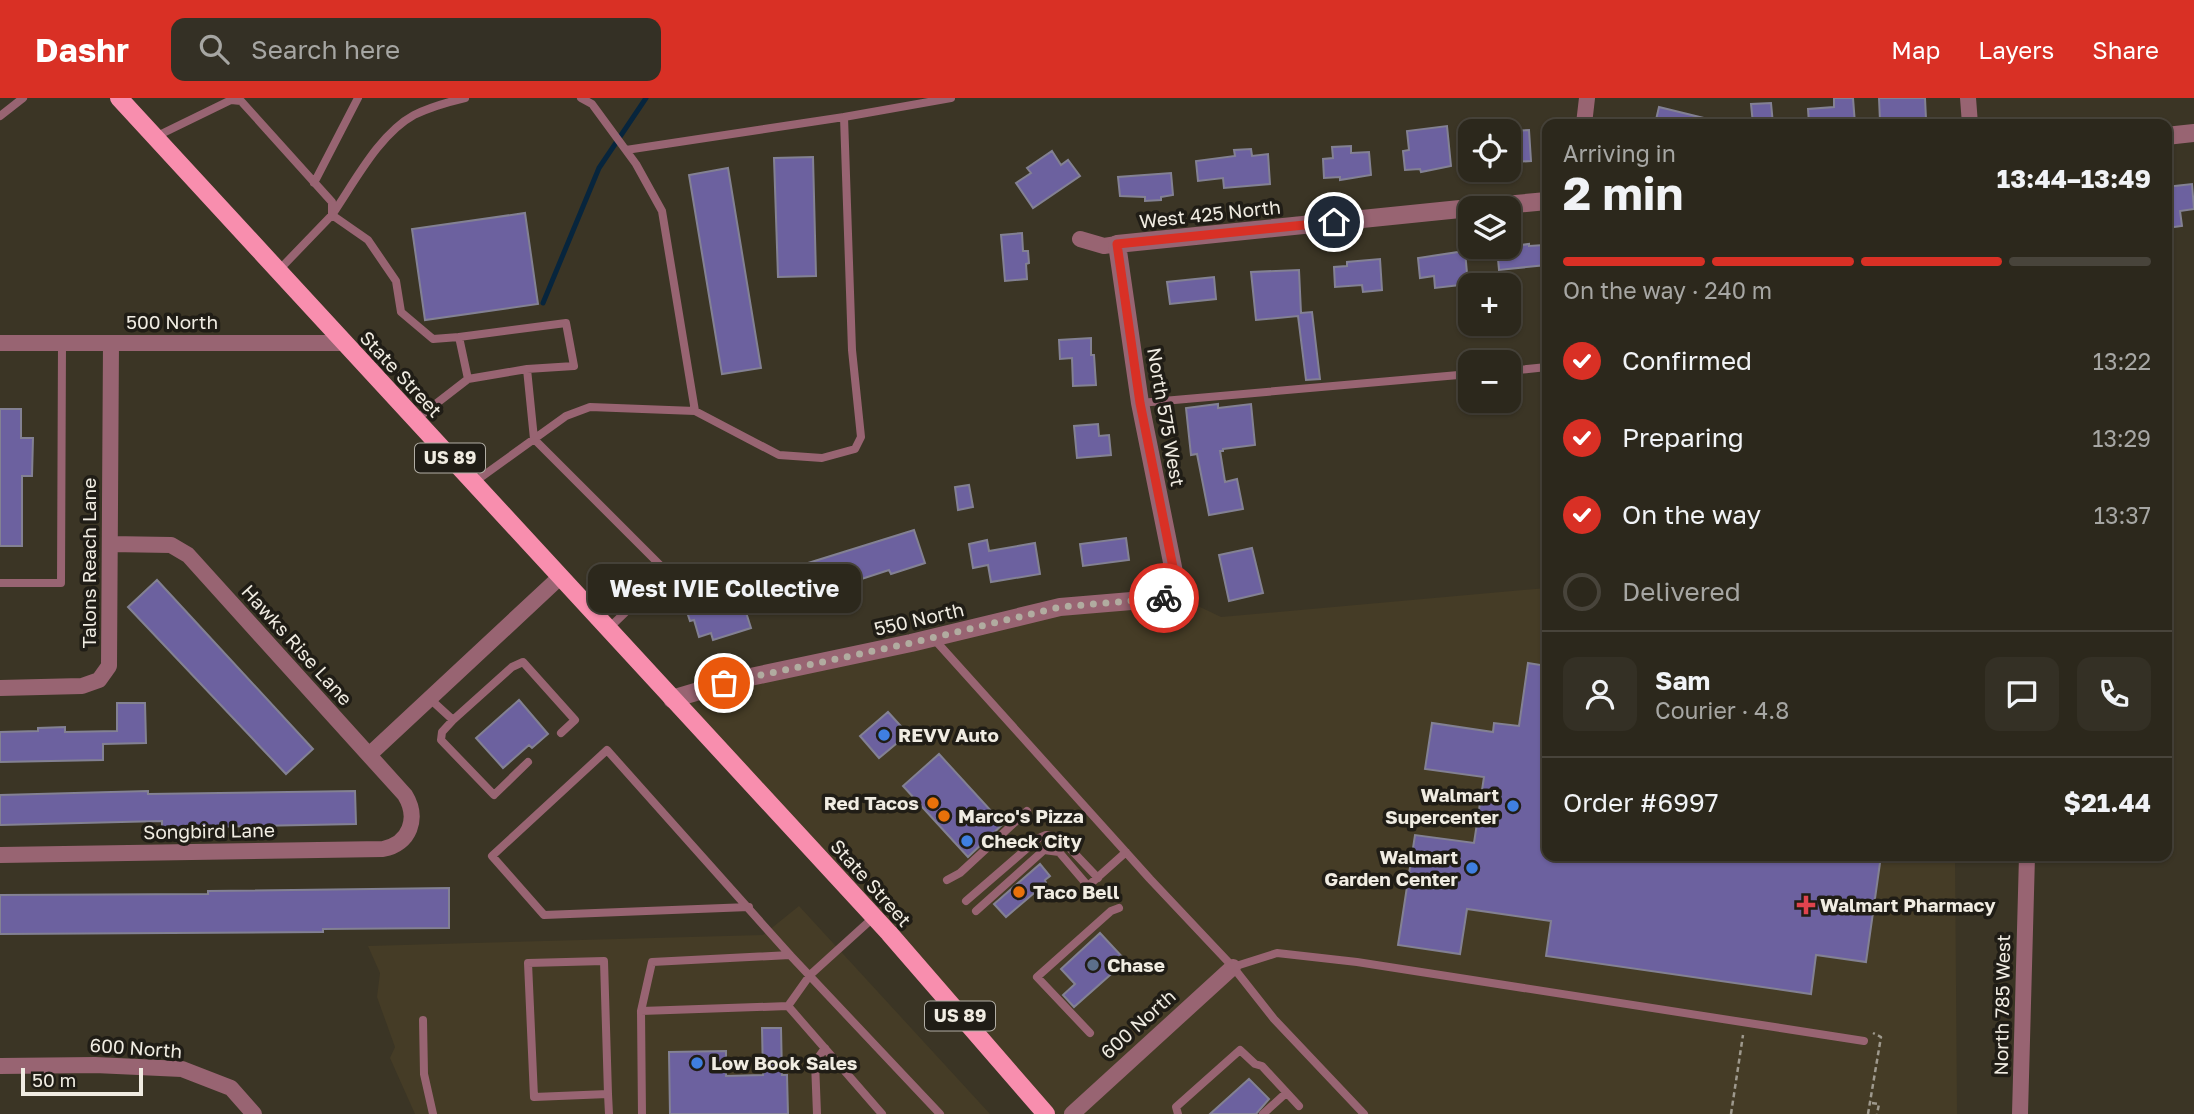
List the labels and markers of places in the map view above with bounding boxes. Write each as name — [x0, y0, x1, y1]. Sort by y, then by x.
pin — [1304, 192, 1364, 252]
callout: West IVIE Collective — [588, 564, 860, 613]
pin — [694, 653, 754, 713]
place label: REVV Auto — [898, 723, 999, 746]
marker: REVV Auto — [876, 727, 892, 743]
place label: Walmart Supercenter — [1385, 783, 1500, 828]
place label: Red Tacos — [824, 791, 919, 814]
marker: Red Tacos — [925, 795, 941, 811]
marker: Walmart Supercenter — [1505, 798, 1521, 814]
place label: Marco's Pizza — [958, 804, 1084, 827]
marker: Marco's Pizza — [936, 808, 952, 824]
place label: Check City — [981, 829, 1082, 852]
marker: Check City — [959, 833, 975, 849]
place label: Walmart Garden Center — [1324, 845, 1459, 890]
marker: Walmart Garden Center — [1464, 860, 1480, 876]
place label: Taco Bell — [1033, 880, 1119, 903]
marker: Taco Bell — [1011, 884, 1027, 900]
place label: Walmart Pharmacy — [1820, 893, 1996, 916]
marker: Walmart Pharmacy — [1798, 897, 1814, 913]
place label: Chase — [1107, 953, 1165, 976]
marker: Chase — [1085, 957, 1101, 973]
place label: Low Book Sales — [711, 1051, 858, 1074]
marker: Low Book Sales — [689, 1055, 705, 1071]

